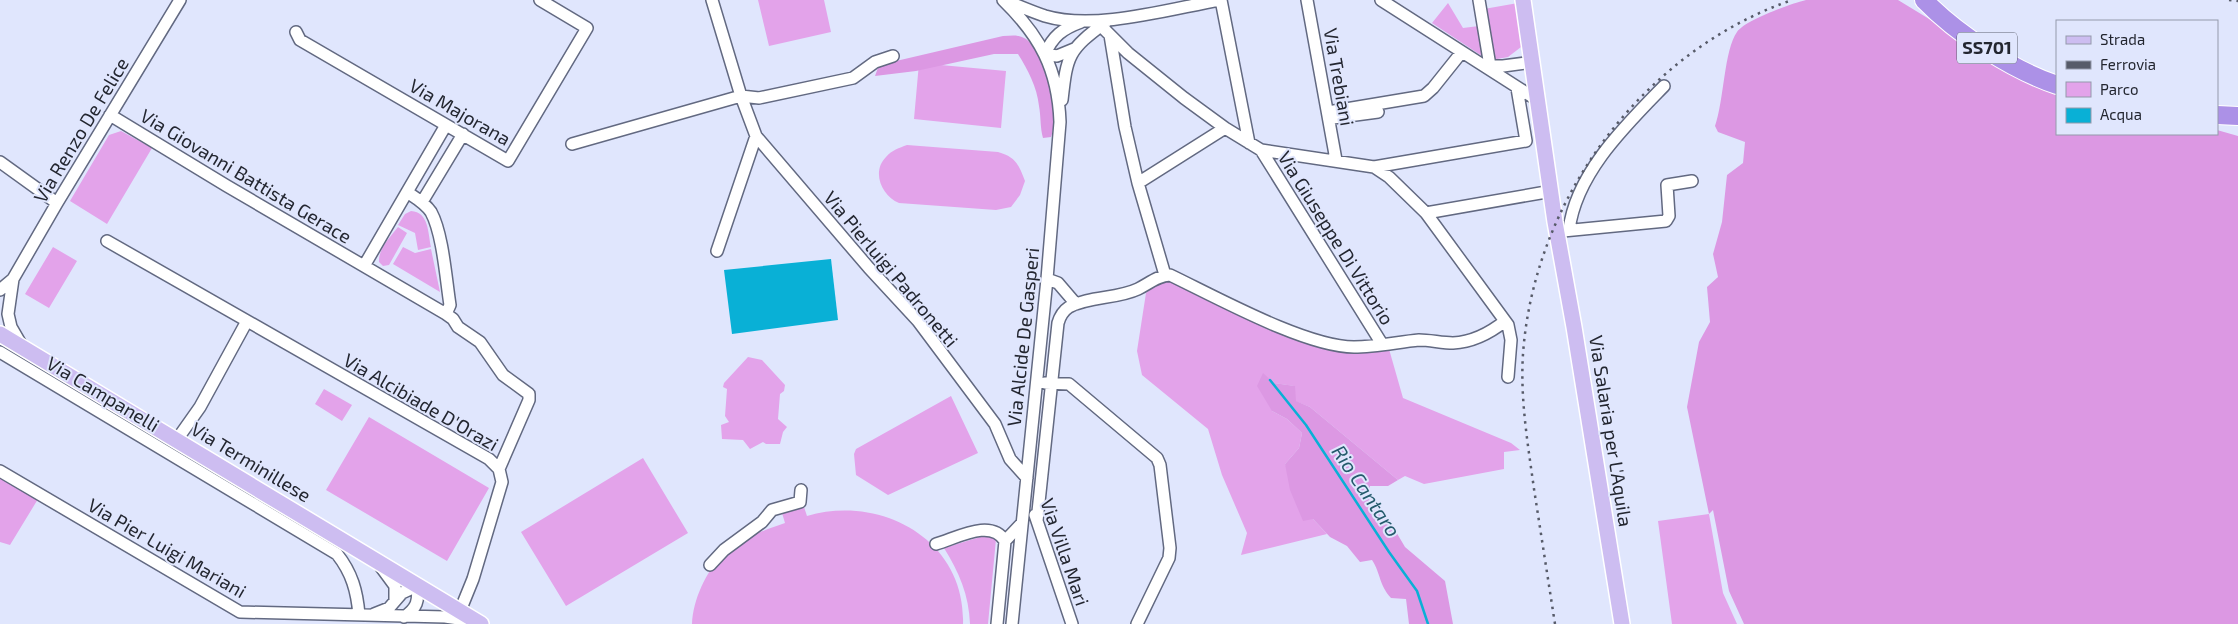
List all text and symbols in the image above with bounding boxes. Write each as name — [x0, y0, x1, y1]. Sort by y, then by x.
legend — [2056, 20, 2218, 135]
street label: Via Trebiani — [1320, 26, 1359, 128]
text: Strada — [2100, 30, 2145, 48]
road number: SS701 — [1957, 32, 2017, 64]
street label: Via Renzo De Felice — [28, 53, 133, 207]
text: Ferrovia — [2100, 55, 2156, 73]
street label: Via Majorana — [406, 73, 515, 150]
text: Parco — [2100, 80, 2139, 98]
street label: Via Giovanni Battista Gerace — [137, 103, 356, 248]
text: Acqua — [2100, 105, 2142, 123]
street label: Via Giuseppe Di Vittorio — [1274, 147, 1399, 329]
street label: Via Pierluigi Padronetti — [819, 186, 963, 351]
street label: Via Alcide De Gasperi — [1002, 246, 1043, 428]
street label: Via Salaria per L'Aquila — [1585, 334, 1638, 528]
street label: Via Alcibiade D'Orazi — [340, 348, 503, 455]
street label: Via Campanelli — [43, 351, 164, 436]
street label: Via Terminillese — [187, 417, 315, 506]
water label: Rio Cantaro — [1327, 440, 1406, 541]
street label: Via Pier Luigi Mariani — [84, 493, 251, 602]
street label: Via Villa Mari — [1036, 495, 1095, 609]

